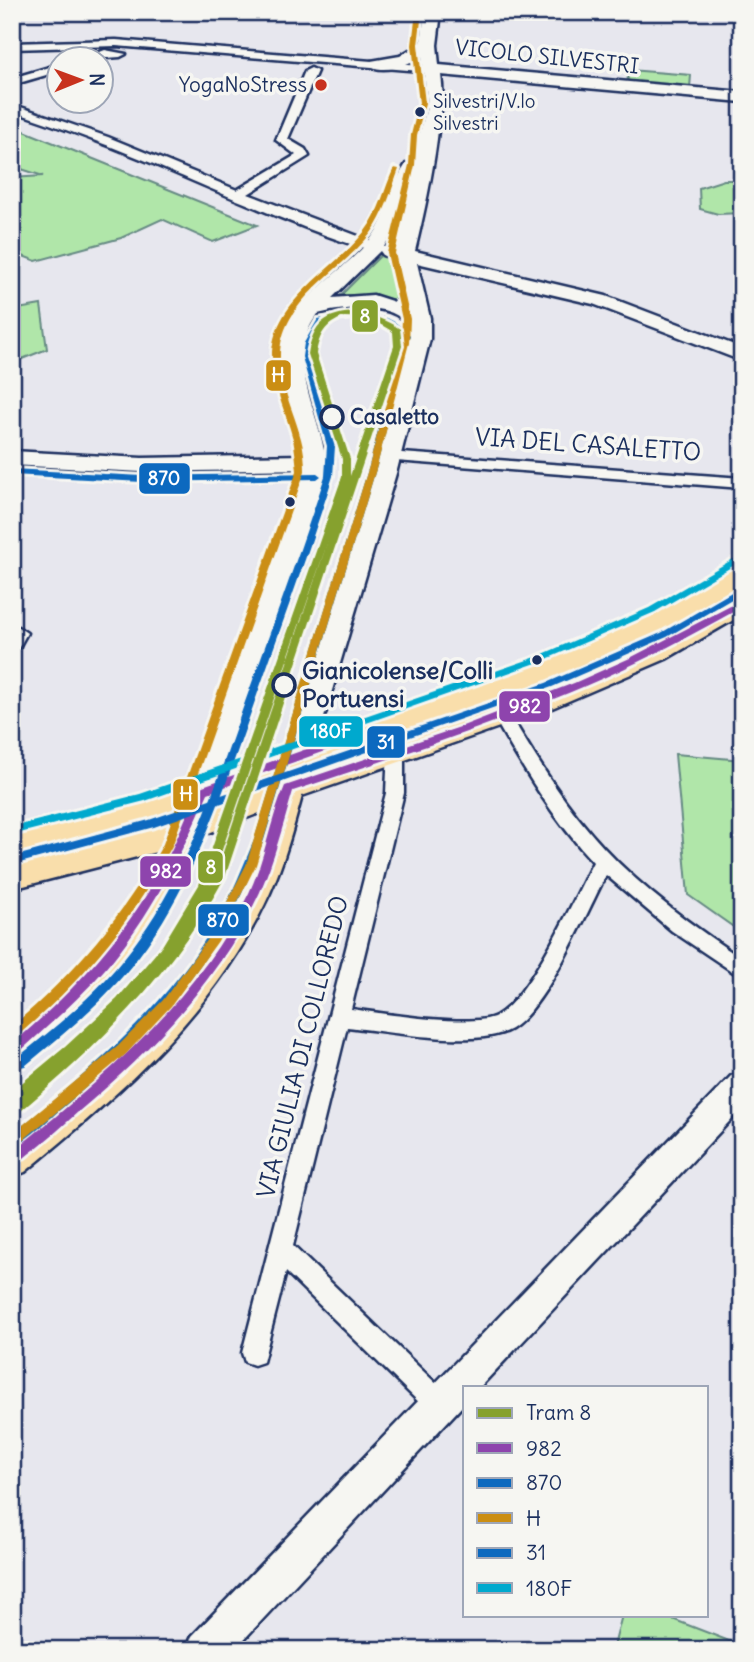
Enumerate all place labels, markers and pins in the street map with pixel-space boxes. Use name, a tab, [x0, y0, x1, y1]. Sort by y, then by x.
place label: YogaNoStress	[179, 71, 307, 98]
marker: YogaNoStress	[313, 77, 329, 93]
place label: Silvestri/V.lo Silvestri	[433, 89, 535, 135]
marker: Silvestri/V.lo Silvestri	[413, 105, 427, 119]
place label: Casaletto	[350, 403, 439, 430]
marker: Casaletto	[320, 405, 344, 429]
unlabelled marker	[283, 495, 297, 509]
unlabelled marker	[530, 653, 544, 667]
place label: Gianicolense/Colli Portuensi	[302, 655, 493, 713]
marker: Gianicolense/Colli Portuensi	[272, 673, 296, 697]

